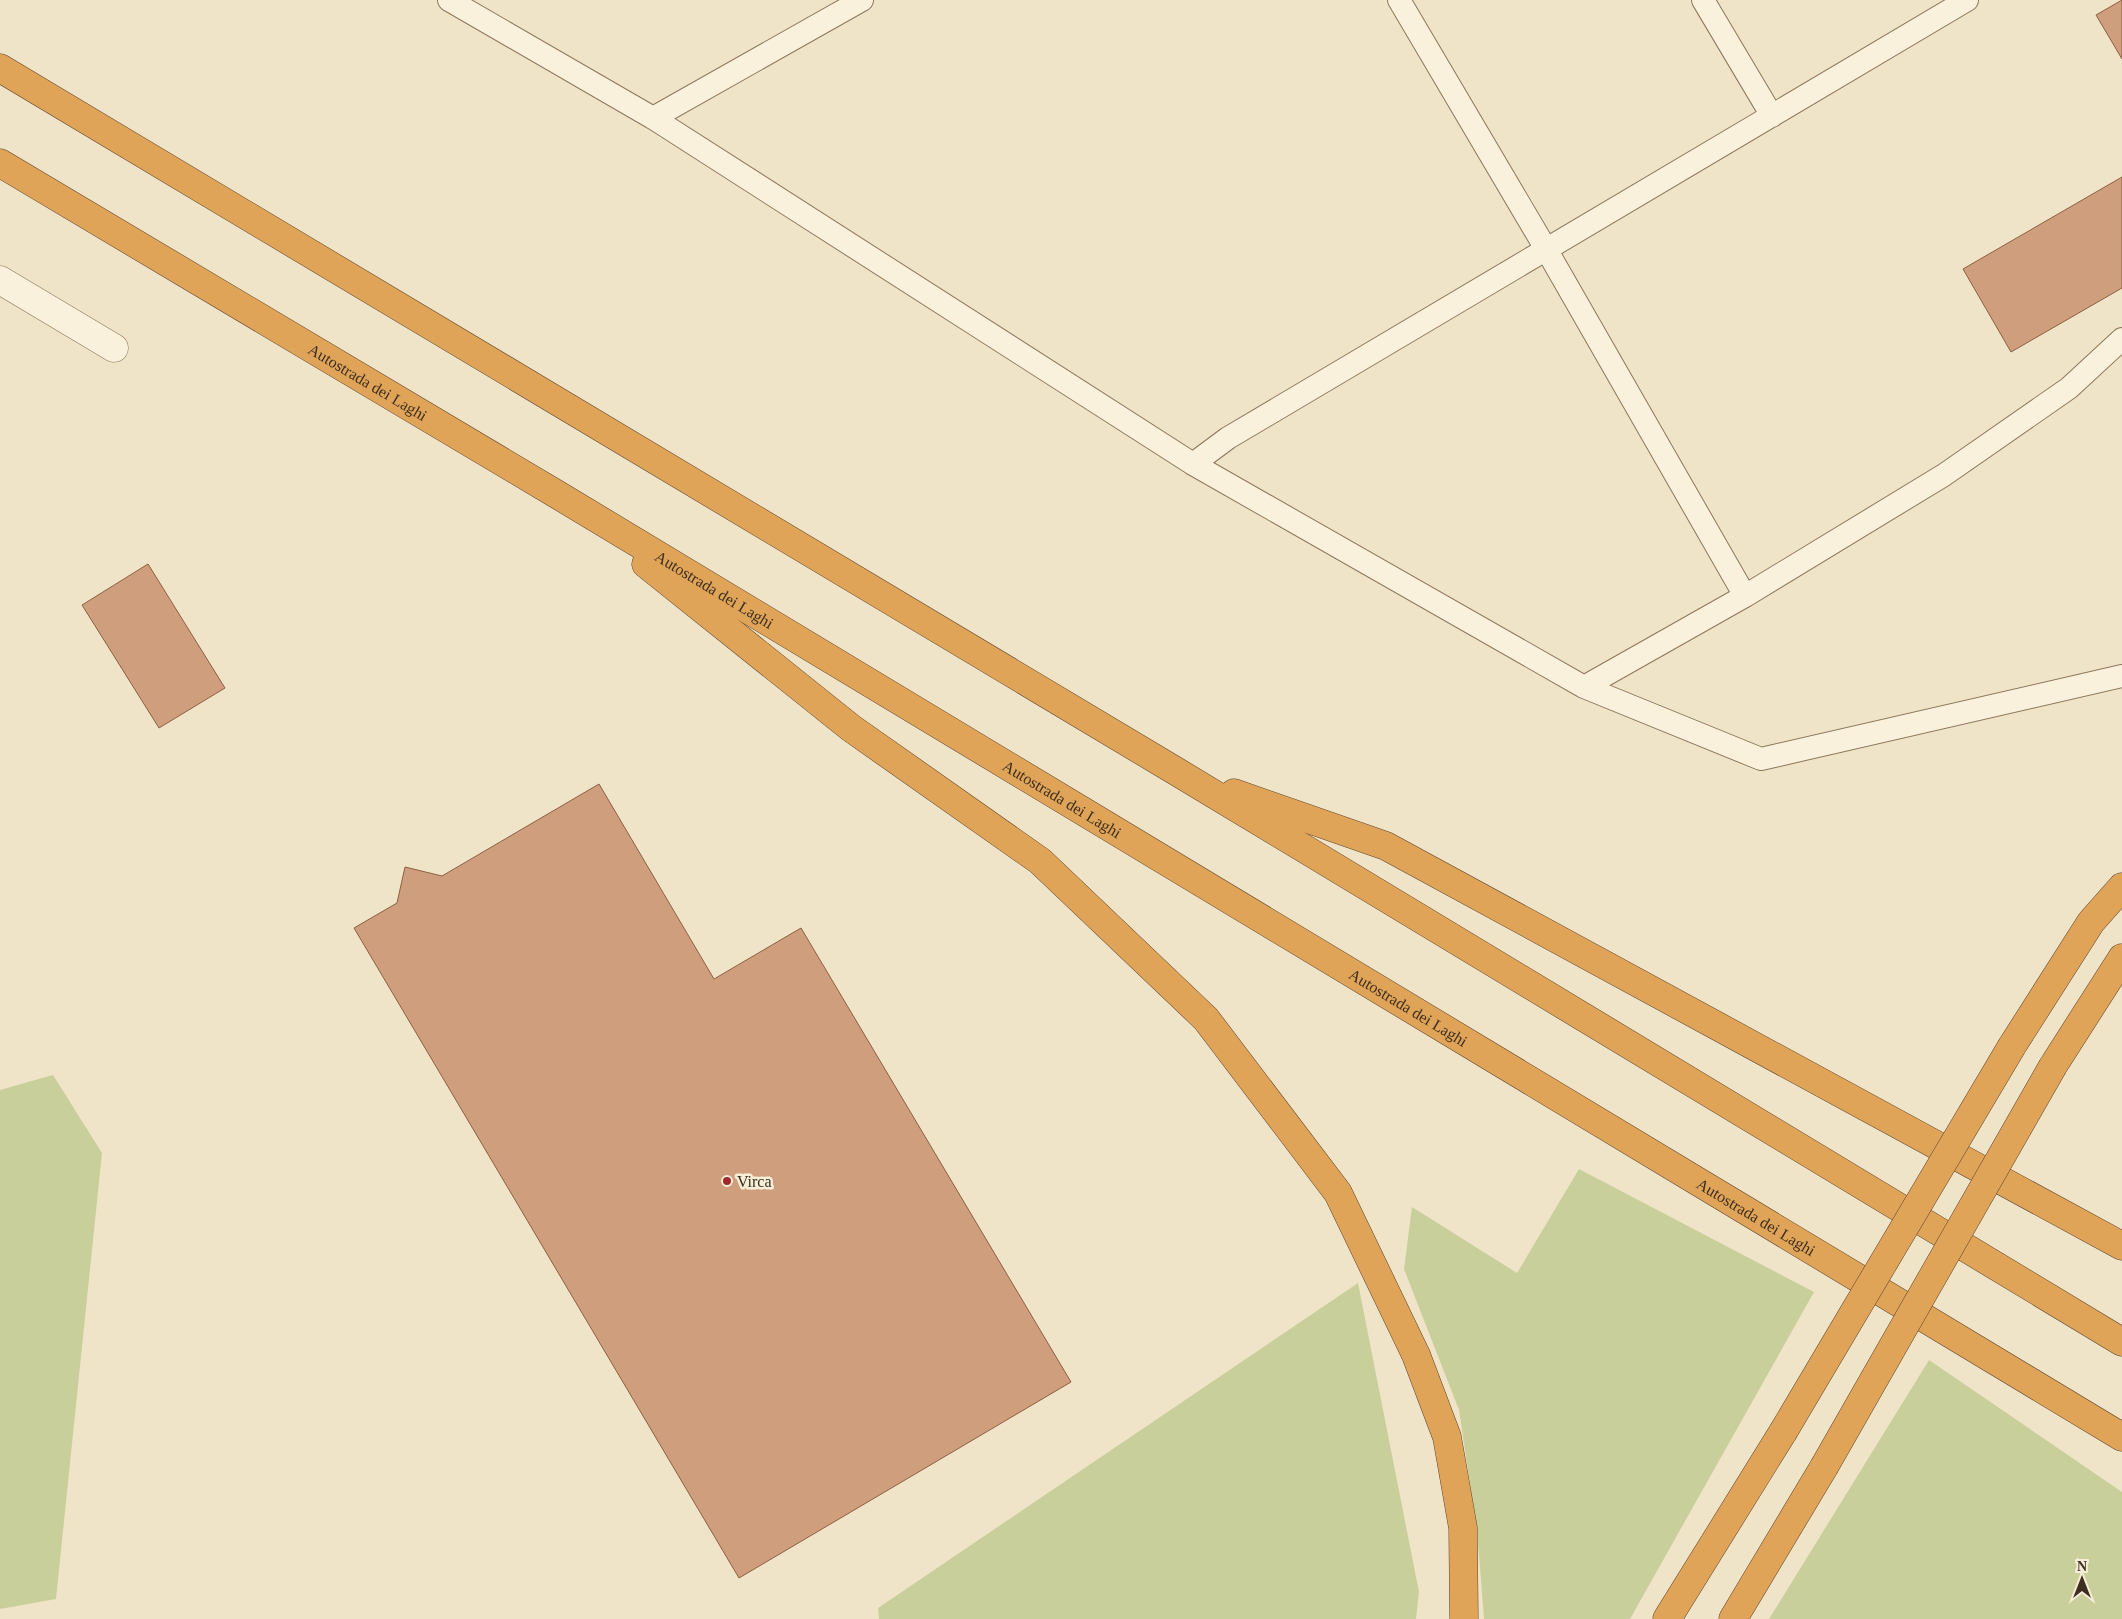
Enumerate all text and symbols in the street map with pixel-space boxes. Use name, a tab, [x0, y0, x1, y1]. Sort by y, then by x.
street label: Autostrada dei Laghi	[305, 340, 431, 424]
street label: Autostrada dei Laghi	[652, 547, 777, 632]
street label: Autostrada dei Laghi	[1000, 757, 1125, 841]
street label: Autostrada dei Laghi	[1346, 965, 1471, 1050]
place label: Virca	[737, 1173, 772, 1190]
marker: Virca	[721, 1175, 733, 1187]
street label: Autostrada dei Laghi	[1694, 1175, 1819, 1259]
north arrow	[2057, 1554, 2107, 1604]
text: N	[2077, 1559, 2087, 1574]

